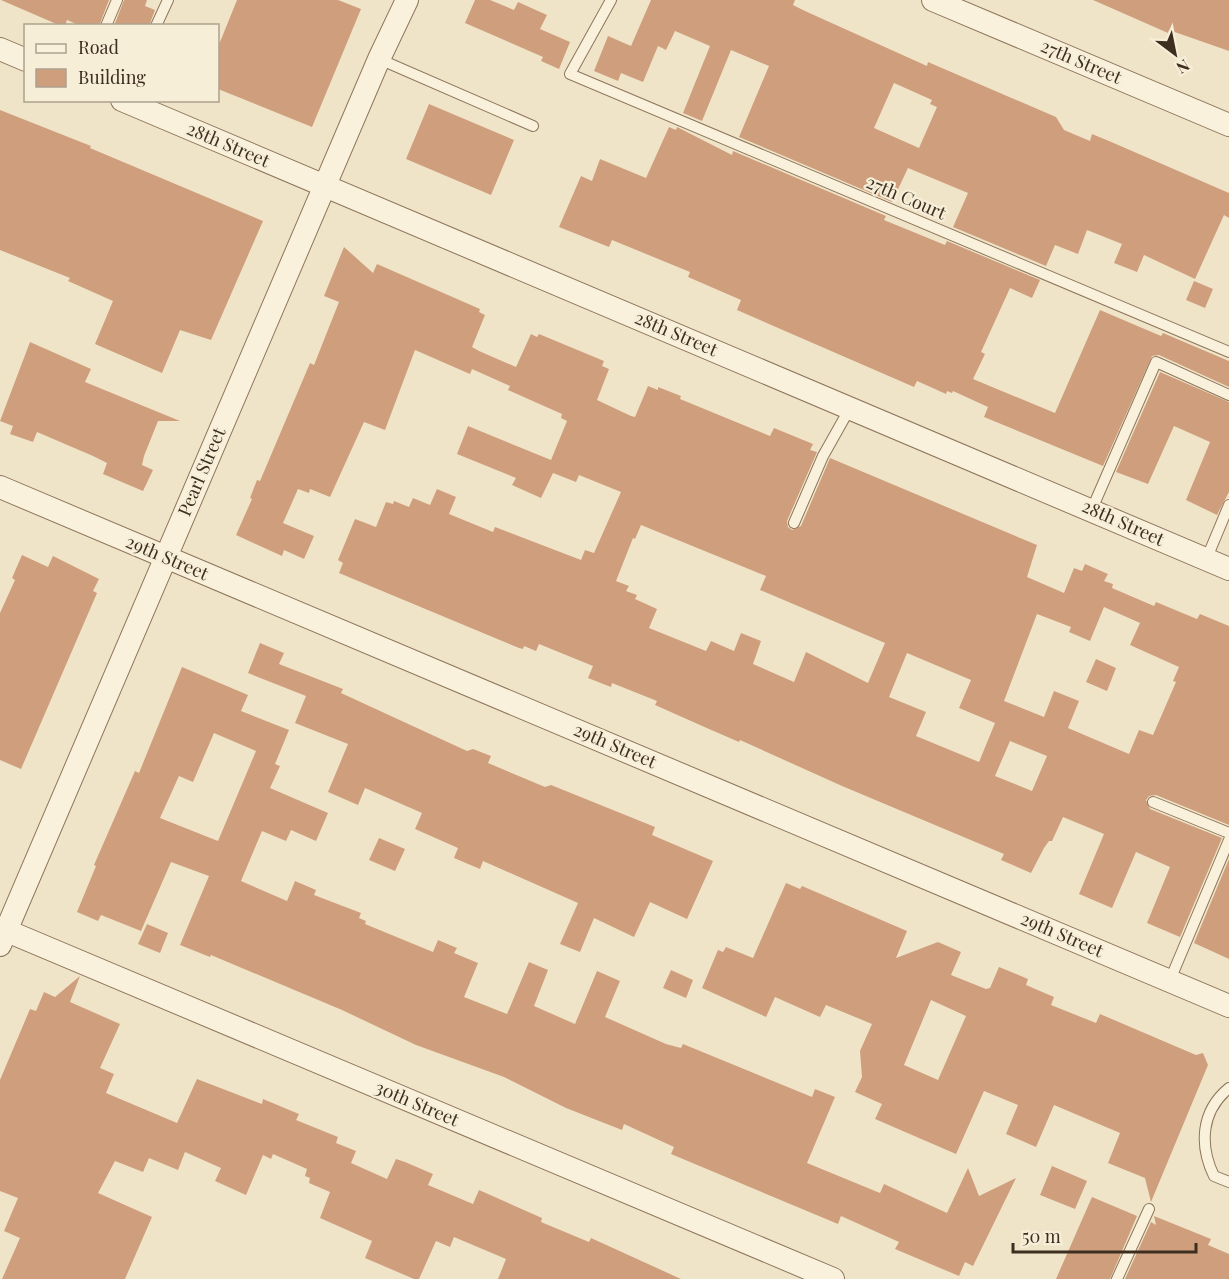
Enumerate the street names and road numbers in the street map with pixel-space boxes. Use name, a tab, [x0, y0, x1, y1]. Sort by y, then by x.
street label: 27th Street	[1037, 33, 1126, 89]
street label: 28th Street	[183, 116, 274, 173]
street label: 27th Court	[863, 170, 951, 225]
street label: 28th Street	[631, 305, 722, 362]
street label: Pearl Street	[172, 423, 231, 520]
street label: 28th Street	[1078, 493, 1169, 551]
street label: 29th Street	[122, 529, 213, 585]
street label: 29th Street	[570, 717, 661, 773]
street label: 29th Street	[1017, 906, 1108, 962]
street label: 30th Street	[372, 1075, 463, 1132]

